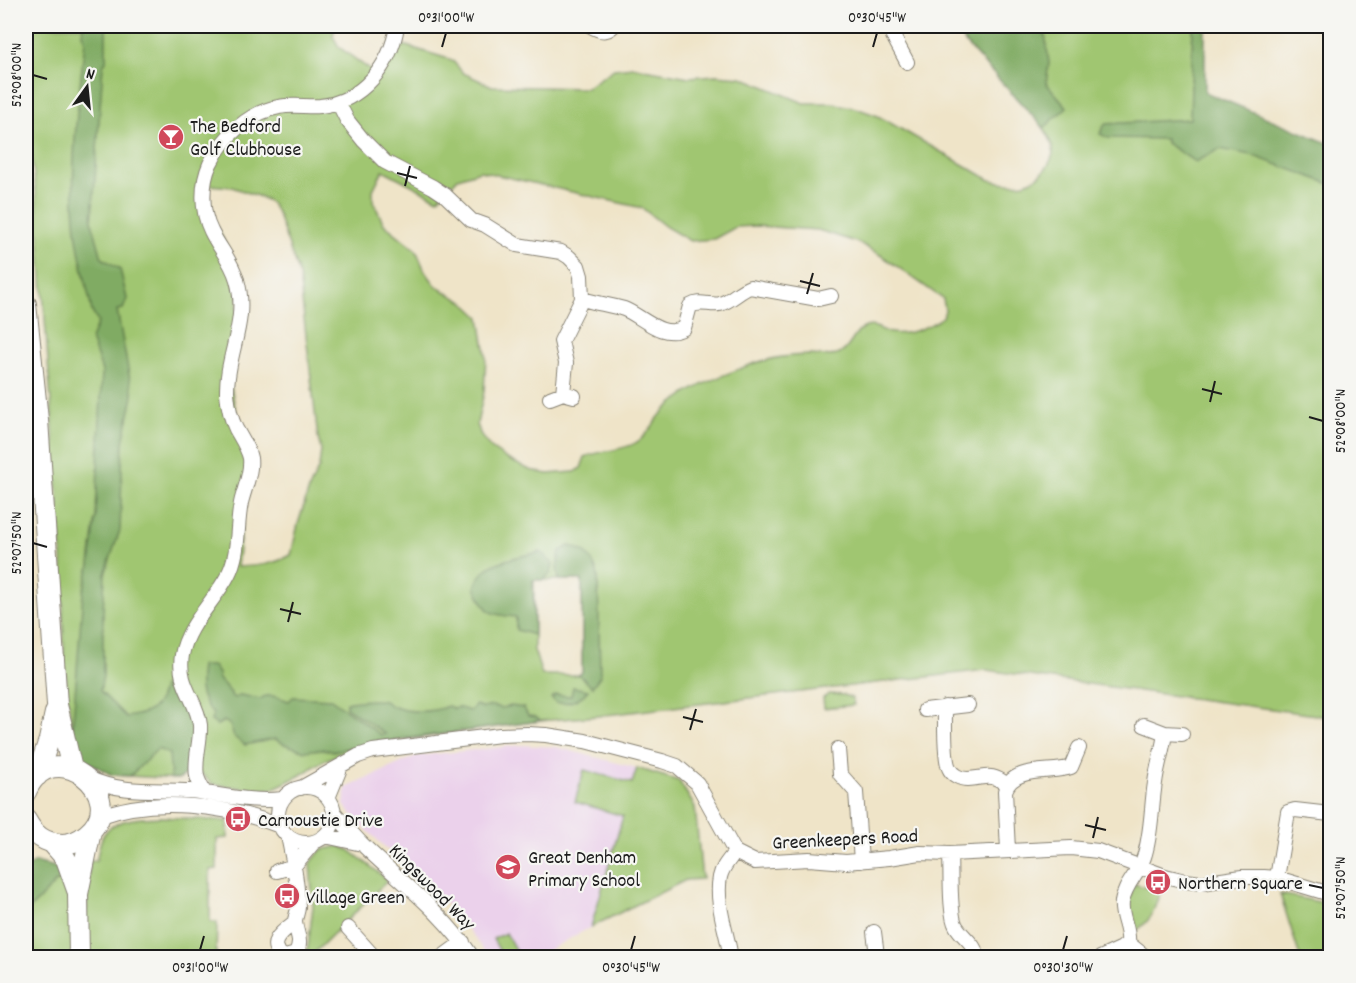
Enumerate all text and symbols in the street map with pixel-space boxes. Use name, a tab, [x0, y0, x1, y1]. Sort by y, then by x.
text: 0°31'00"W	[418, 8, 474, 30]
text: 0°30'45"W	[848, 8, 906, 30]
text: 52°08'00"N	[7, 43, 29, 107]
north arrow	[57, 57, 117, 117]
text: N	[83, 63, 97, 87]
place label: The Bedford Golf Clubhouse	[190, 114, 301, 165]
bar icon: The Bedford Golf Clubhouse	[156, 122, 186, 152]
text: 52°08'00"N	[1331, 389, 1353, 453]
text: 52°07'50"N	[7, 511, 29, 575]
bus stop icon: Carnoustie Drive	[223, 804, 253, 834]
place label: Carnoustie Drive	[258, 808, 383, 836]
street label: Greenkeepers Road	[772, 823, 919, 859]
street label: Kingswood Way	[381, 838, 481, 939]
place label: Great Denham Primary School	[528, 845, 640, 896]
school or university icon: Great Denham Primary School	[493, 852, 523, 882]
text: 52°07'50"N	[1331, 856, 1353, 920]
bus stop icon: Northern Square	[1143, 867, 1173, 897]
place label: Northern Square	[1178, 871, 1303, 899]
bus stop icon: Village Green	[272, 881, 302, 911]
place label: Village Green	[306, 885, 405, 913]
text: 0°31'00"W	[172, 958, 228, 980]
text: 0°30'45"W	[602, 958, 660, 980]
text: 0°30'30"W	[1033, 958, 1093, 980]

